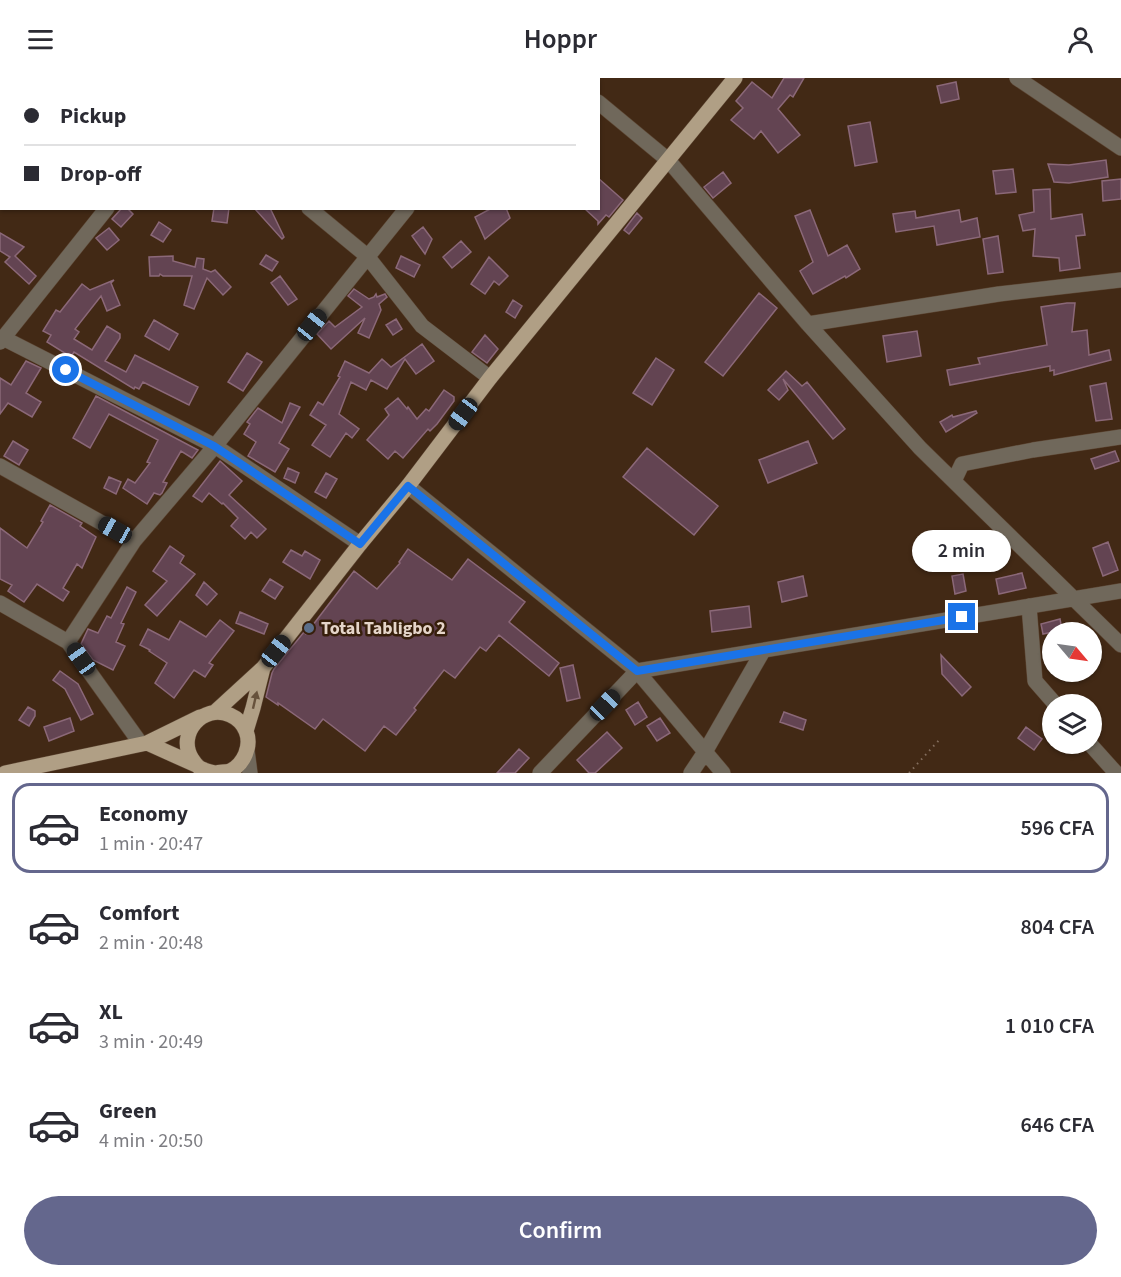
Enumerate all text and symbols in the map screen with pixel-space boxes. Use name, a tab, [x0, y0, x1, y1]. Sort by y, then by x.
text: Hoppr	[524, 20, 597, 59]
icon: menu	[24, 23, 57, 56]
icon: person	[1064, 23, 1097, 56]
text: Pickup	[60, 100, 126, 132]
text: Drop-off	[60, 158, 141, 190]
car	[294, 305, 330, 345]
route start	[52, 356, 79, 383]
car	[445, 394, 481, 434]
car	[95, 513, 135, 547]
callout: 2 min	[912, 530, 1012, 572]
text: 2 min	[938, 537, 985, 565]
route end	[948, 603, 975, 630]
place label: Total Tabligbo 2	[321, 616, 446, 641]
marker: Total Tabligbo 2	[302, 621, 316, 635]
north arrow	[1042, 622, 1102, 682]
map controls	[1042, 622, 1102, 754]
car	[258, 631, 294, 671]
car	[63, 639, 99, 679]
car	[586, 686, 624, 724]
one-way arrow	[251, 691, 261, 709]
button: layers	[1042, 694, 1102, 754]
text: Economy	[99, 798, 188, 830]
icon: car	[27, 801, 81, 855]
text: 596 CFA	[1020, 812, 1094, 844]
text: 1 min · 20:47	[99, 830, 203, 858]
text: Comfort	[99, 897, 180, 929]
icon: car	[27, 900, 81, 954]
text: 804 CFA	[1020, 911, 1094, 943]
text: 2 min · 20:48	[99, 929, 203, 957]
text: XL	[99, 996, 123, 1028]
icon: car	[27, 999, 81, 1053]
text: 1 010 CFA	[1005, 1010, 1094, 1042]
text: 3 min · 20:49	[99, 1028, 203, 1056]
text: Green	[99, 1095, 157, 1127]
icon: car	[27, 1098, 81, 1152]
text: 646 CFA	[1020, 1109, 1094, 1141]
text: 4 min · 20:50	[99, 1127, 203, 1155]
button: Confirm	[24, 1196, 1097, 1265]

